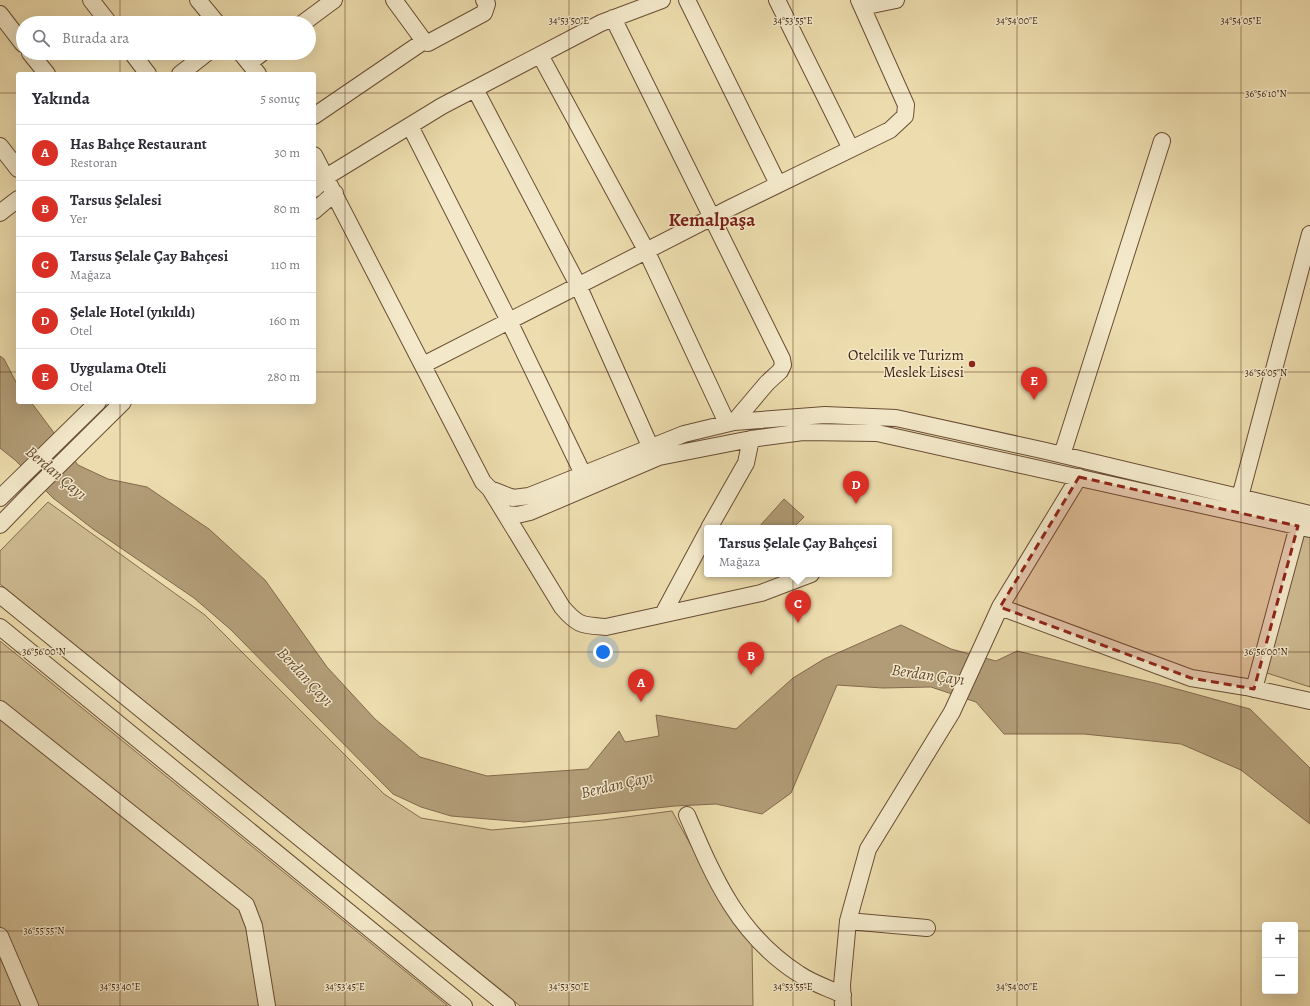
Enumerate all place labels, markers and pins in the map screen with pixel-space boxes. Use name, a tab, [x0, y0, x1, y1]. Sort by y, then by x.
place label: Otelcilik ve Turizm Meslek Lisesi	[848, 345, 965, 382]
marker: Otelcilik ve Turizm Meslek Lisesi	[967, 359, 977, 369]
pin: E	[1021, 367, 1047, 400]
pin: D	[843, 471, 869, 504]
pin: C	[785, 590, 811, 623]
pin: B	[738, 642, 764, 675]
pin: A	[628, 669, 654, 702]

